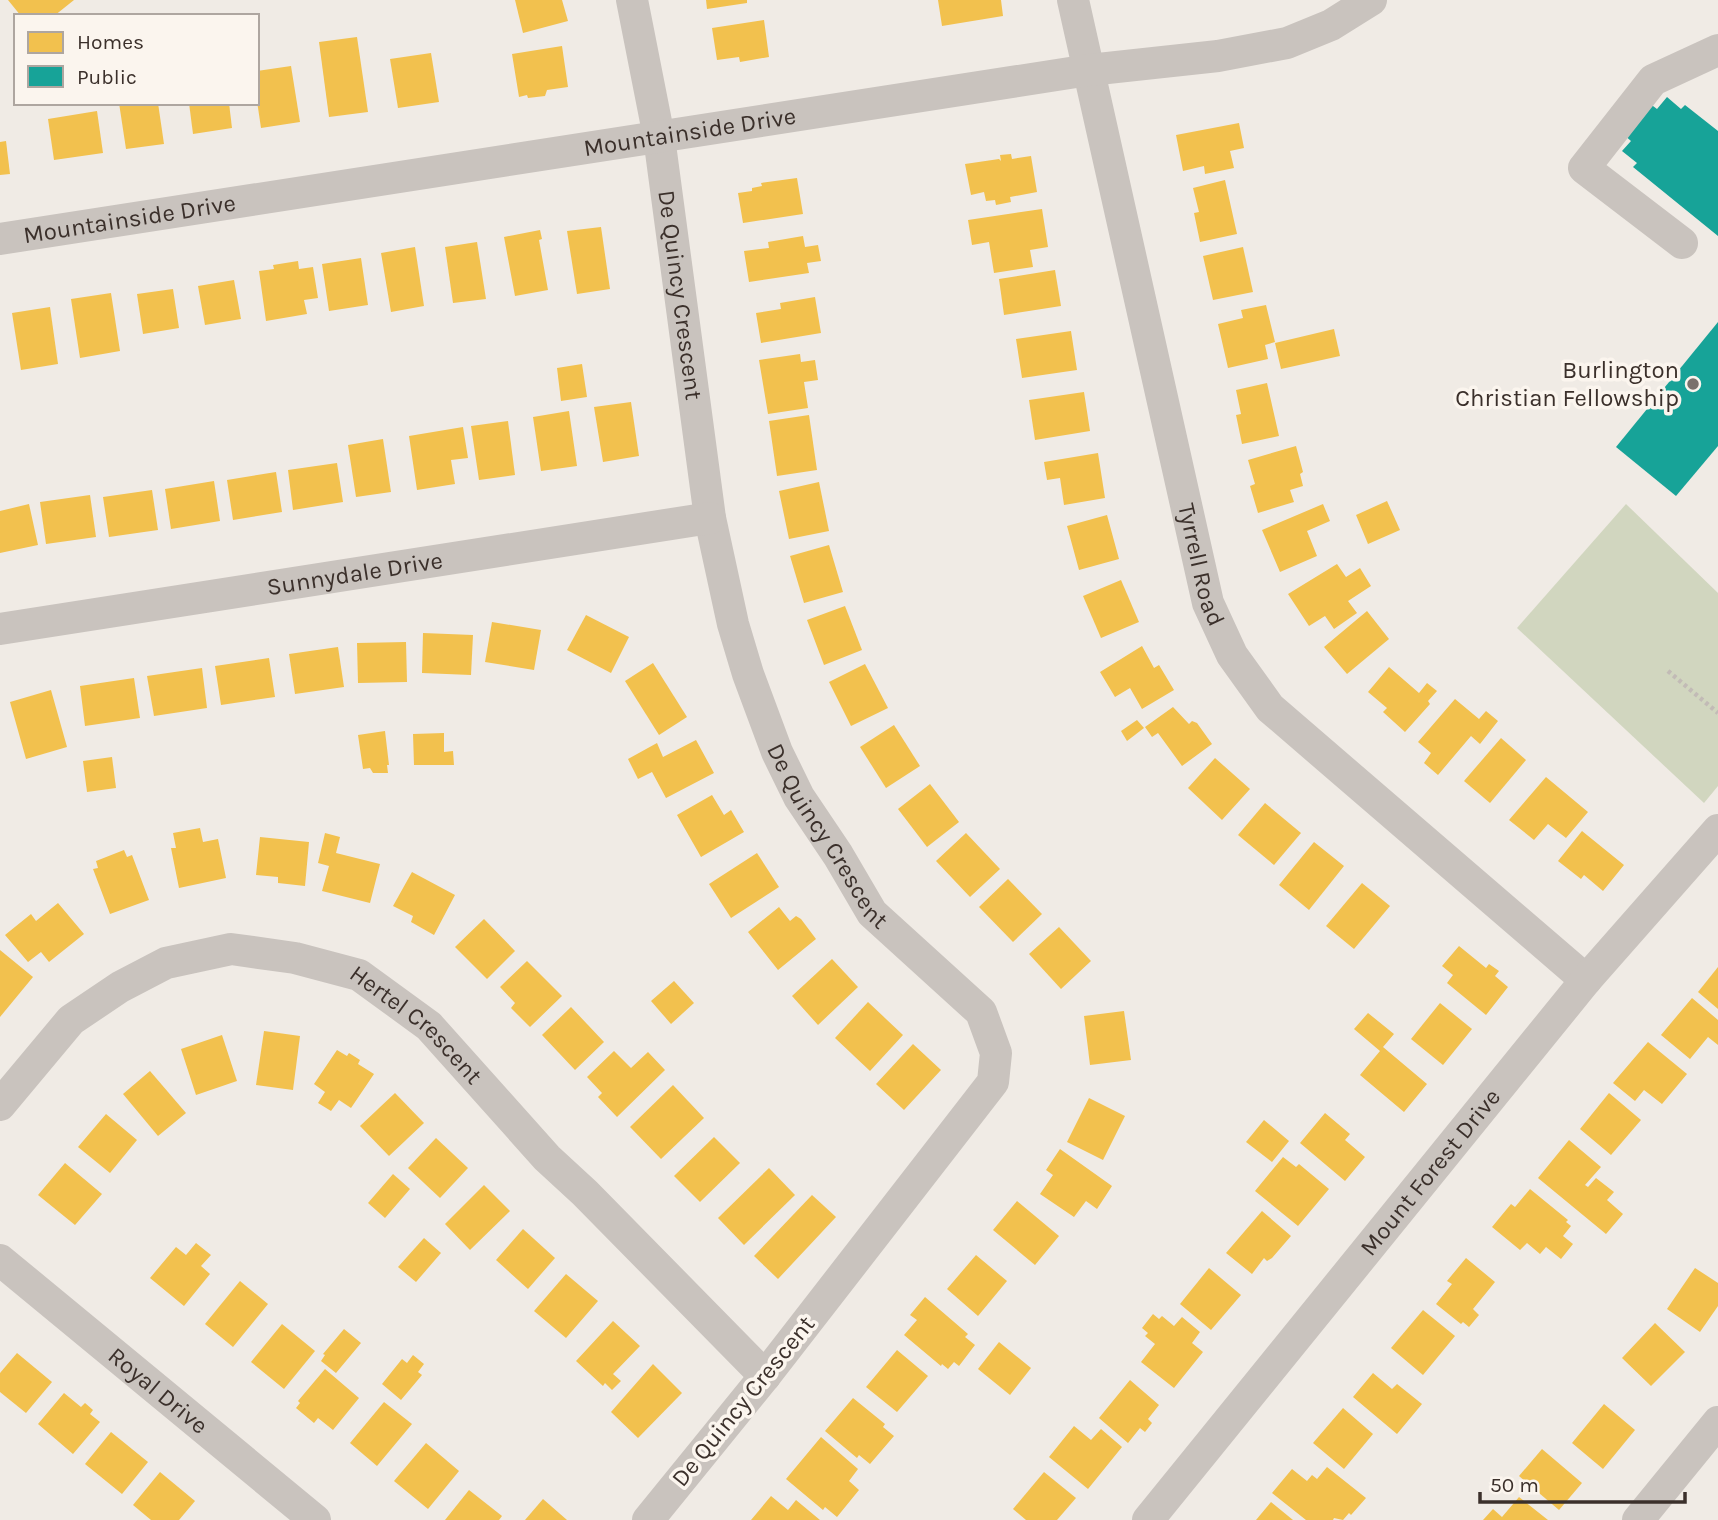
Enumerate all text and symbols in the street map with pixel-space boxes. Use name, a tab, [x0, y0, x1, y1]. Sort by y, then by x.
legend	[14, 14, 259, 105]
text: Homes	[77, 30, 144, 54]
text: Public	[77, 65, 137, 89]
street label: Mountainside Drive	[582, 102, 798, 162]
street label: De Quincy Crescent	[652, 188, 708, 402]
street label: Mountainside Drive	[21, 189, 238, 249]
place label: Burlington Christian Fellowship	[1455, 356, 1679, 412]
marker: Burlington Christian Fellowship	[1685, 376, 1701, 392]
street label: Tyrrell Road	[1172, 501, 1231, 631]
street label: Sunnydale Drive	[265, 546, 445, 601]
street label: De Quincy Crescent	[761, 739, 894, 935]
street label: Hertel Crescent	[344, 959, 488, 1090]
street label: Mount Forest Drive	[1354, 1083, 1506, 1261]
street label: De Quincy Crescent	[666, 1310, 820, 1492]
street label: Royal Drive	[103, 1341, 214, 1440]
scale bar	[1480, 1460, 1685, 1504]
text: 50 m	[1490, 1473, 1539, 1497]

